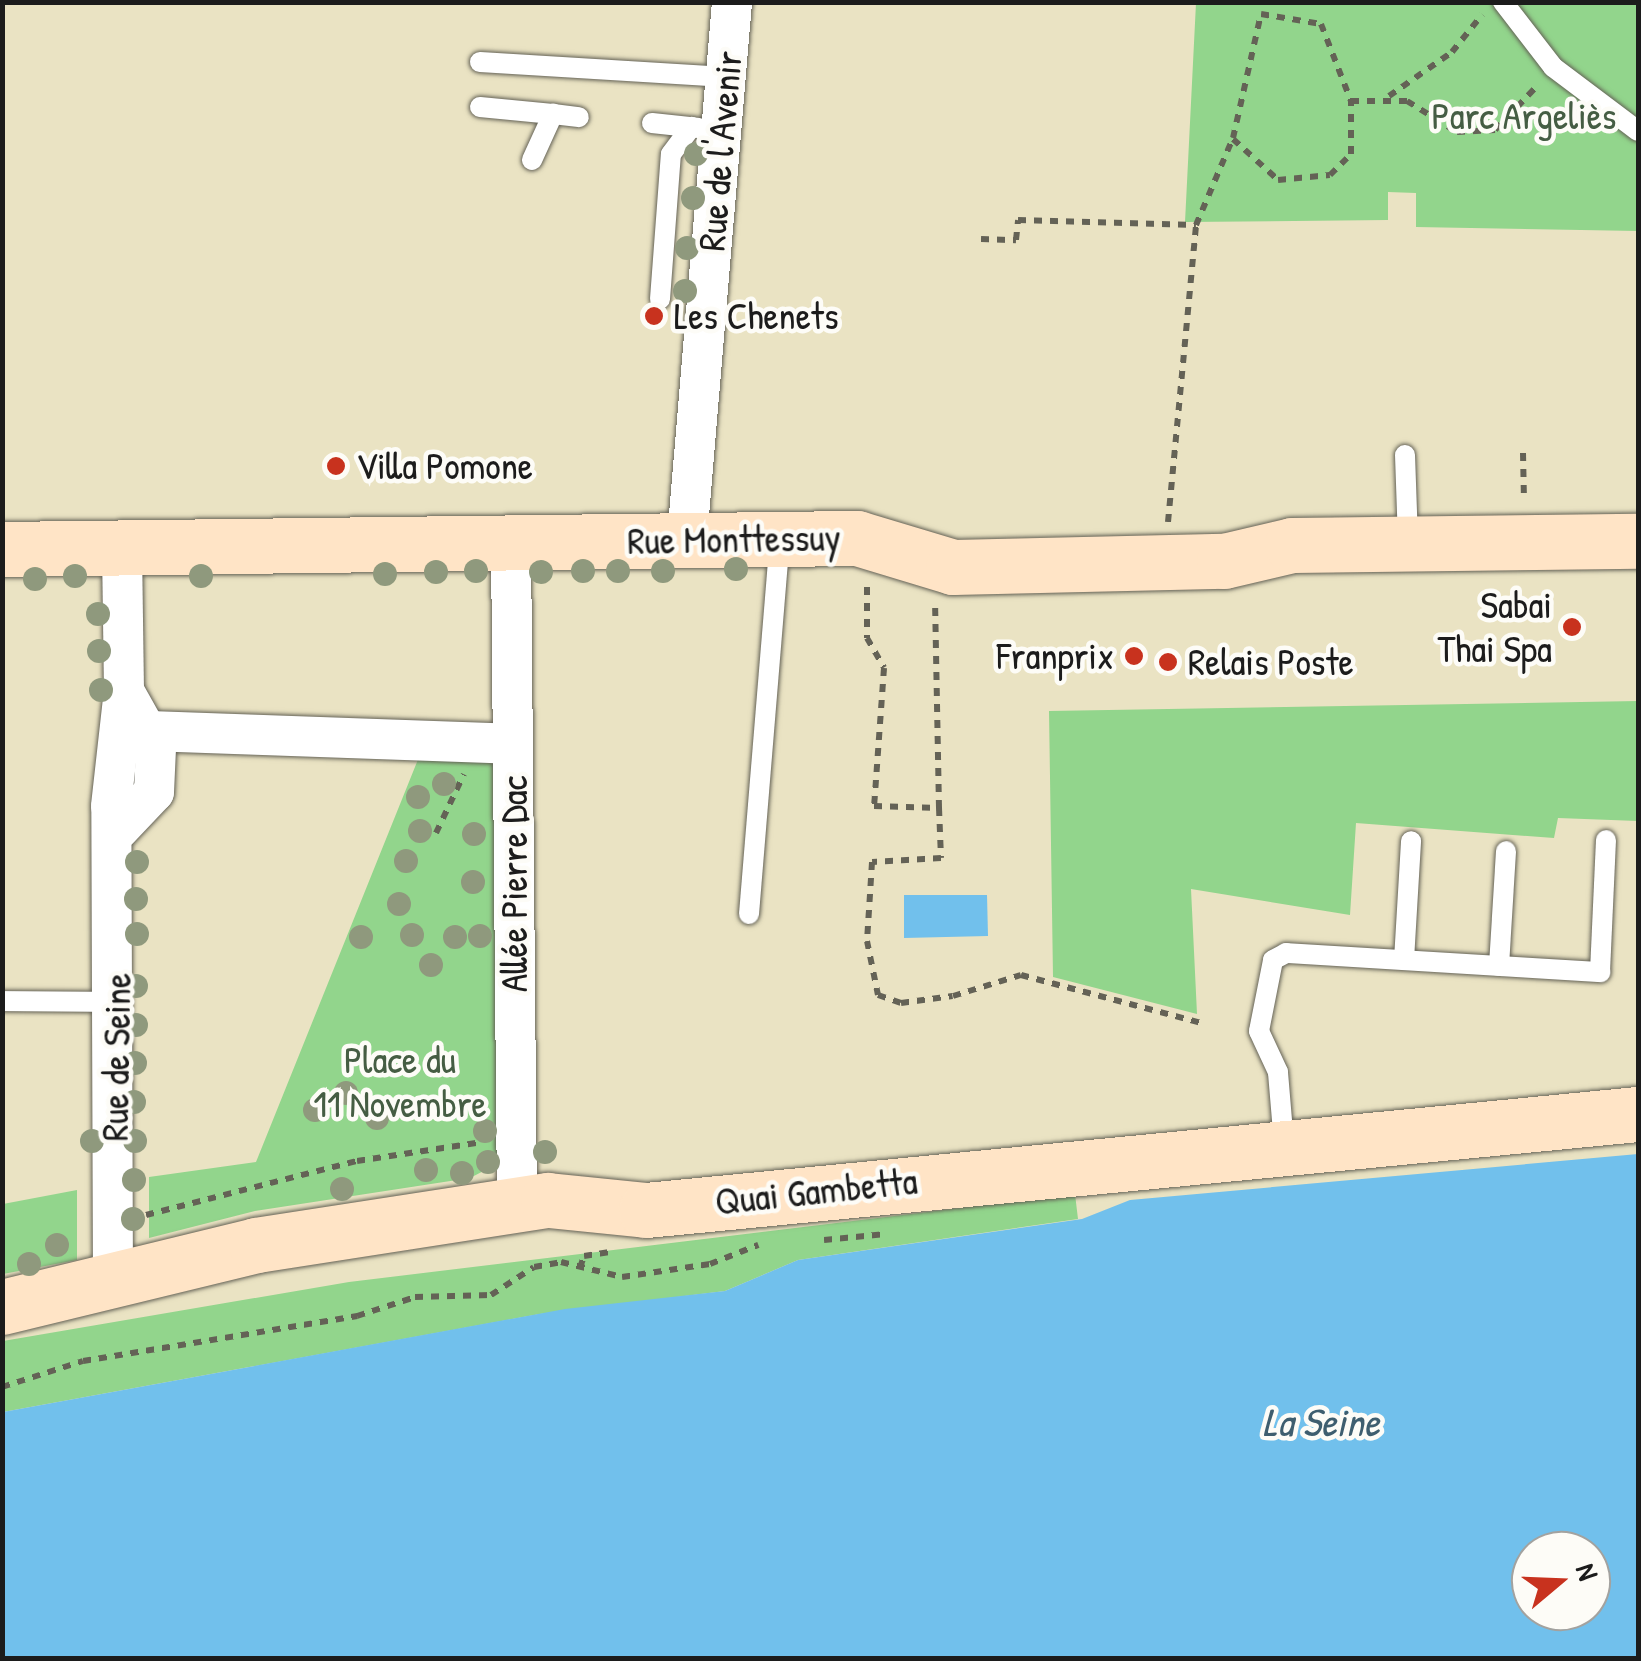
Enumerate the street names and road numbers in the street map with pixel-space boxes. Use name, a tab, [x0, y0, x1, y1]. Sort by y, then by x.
street label: Rue de l'Avenir	[689, 49, 751, 253]
street label: Rue Monttessuy	[627, 514, 841, 564]
street label: Allée Pierre Dac	[491, 776, 537, 992]
street label: Rue de Seine	[92, 972, 140, 1142]
street label: Quai Gambetta	[713, 1158, 919, 1224]

